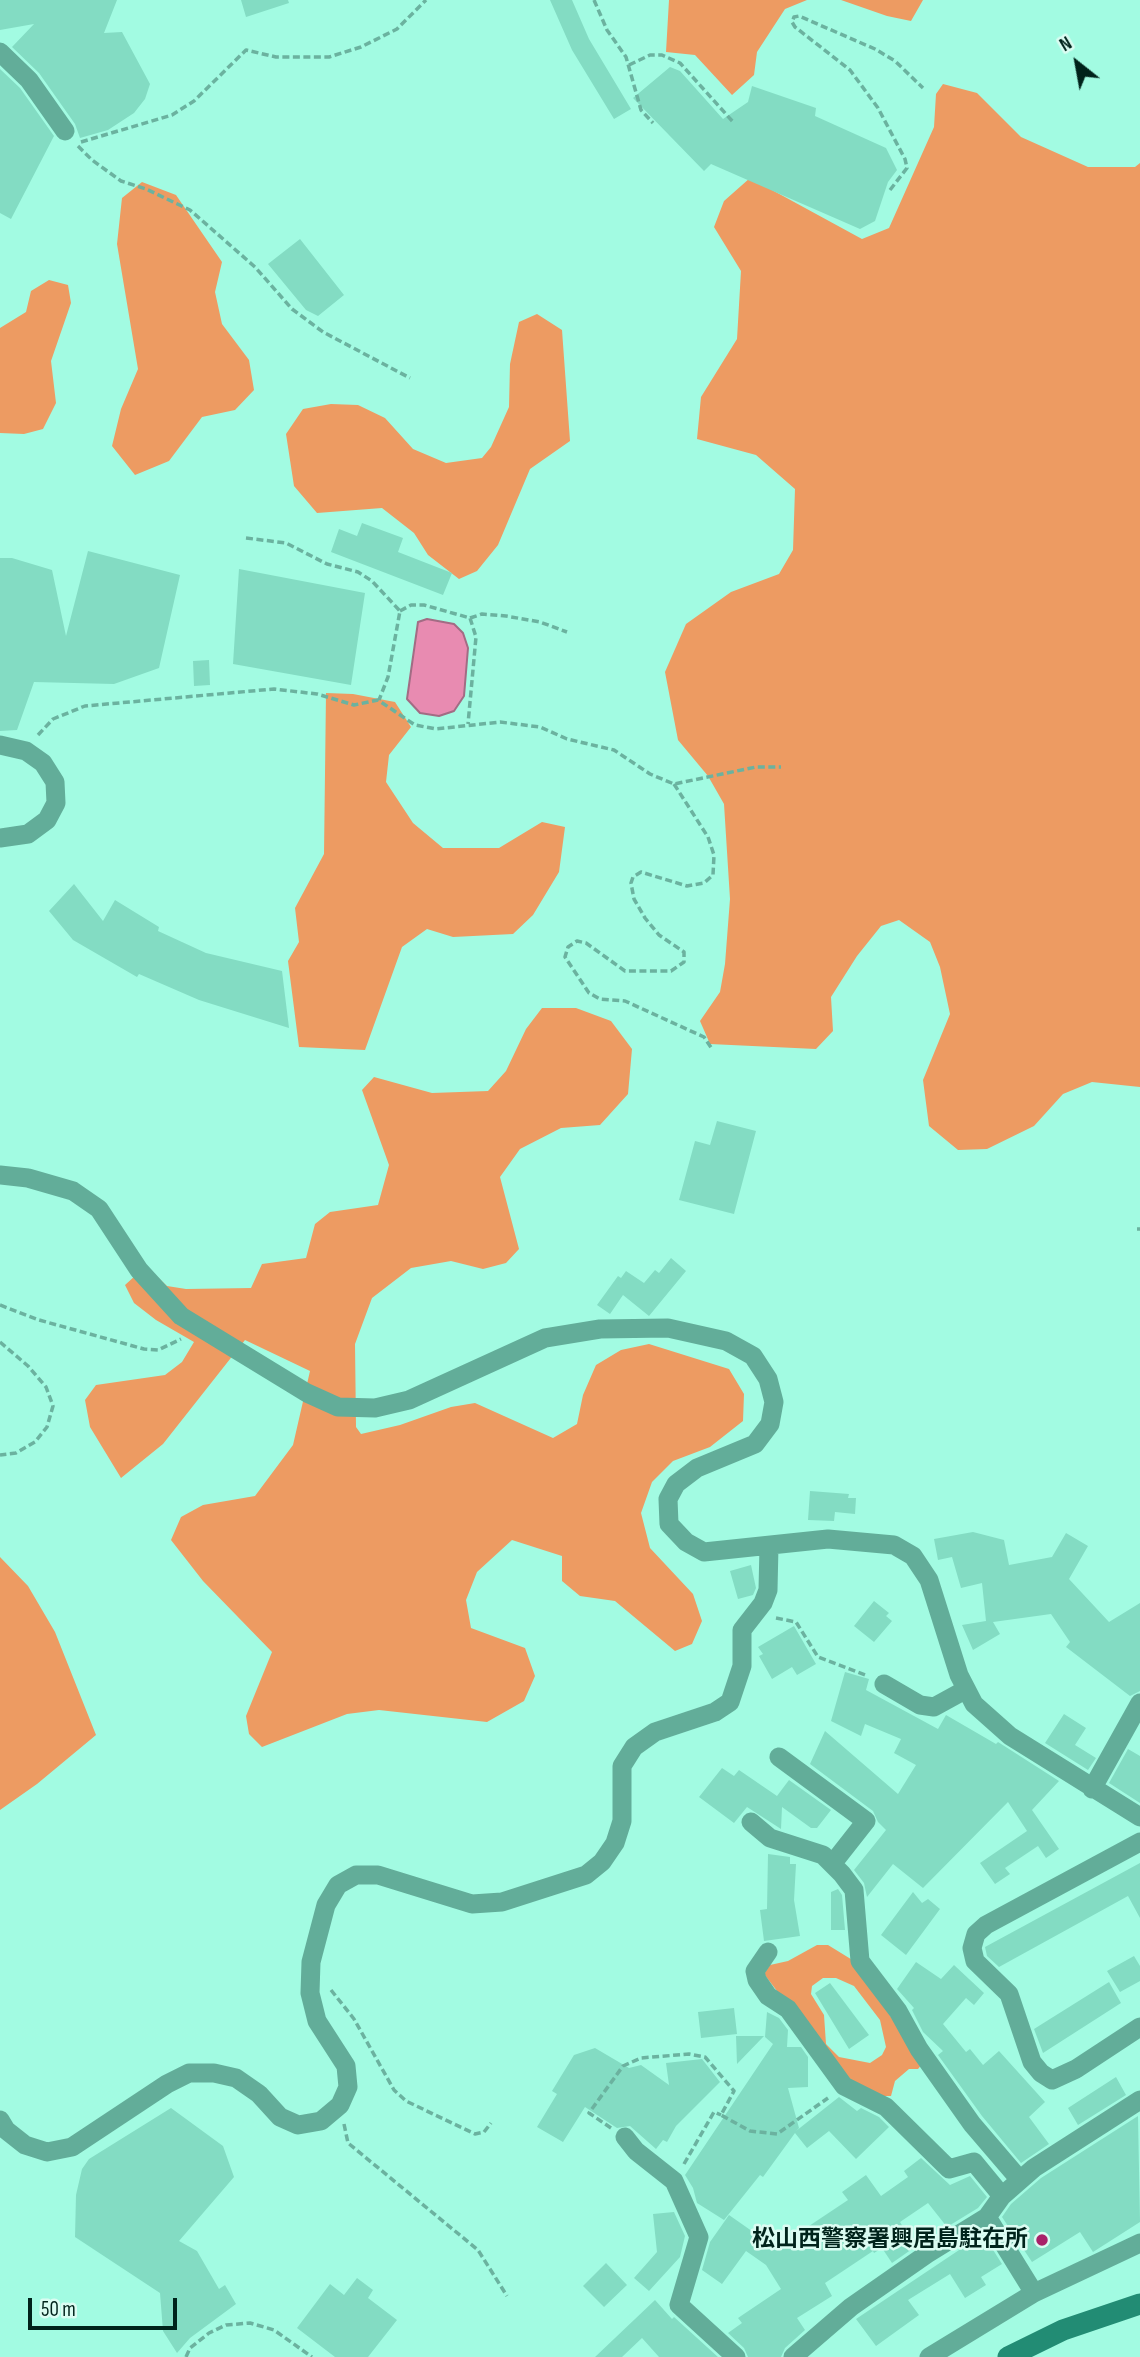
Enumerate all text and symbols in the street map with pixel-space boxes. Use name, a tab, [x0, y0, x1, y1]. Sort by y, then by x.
north arrow	[1042, 28, 1112, 98]
text: N	[1056, 32, 1076, 57]
place label: 松山西警察署興居島駐在所	[752, 2226, 1028, 2254]
marker: 松山西警察署興居島駐在所	[1034, 2232, 1050, 2248]
scale bar	[32, 2284, 180, 2328]
text: 50 m	[41, 2297, 76, 2322]

